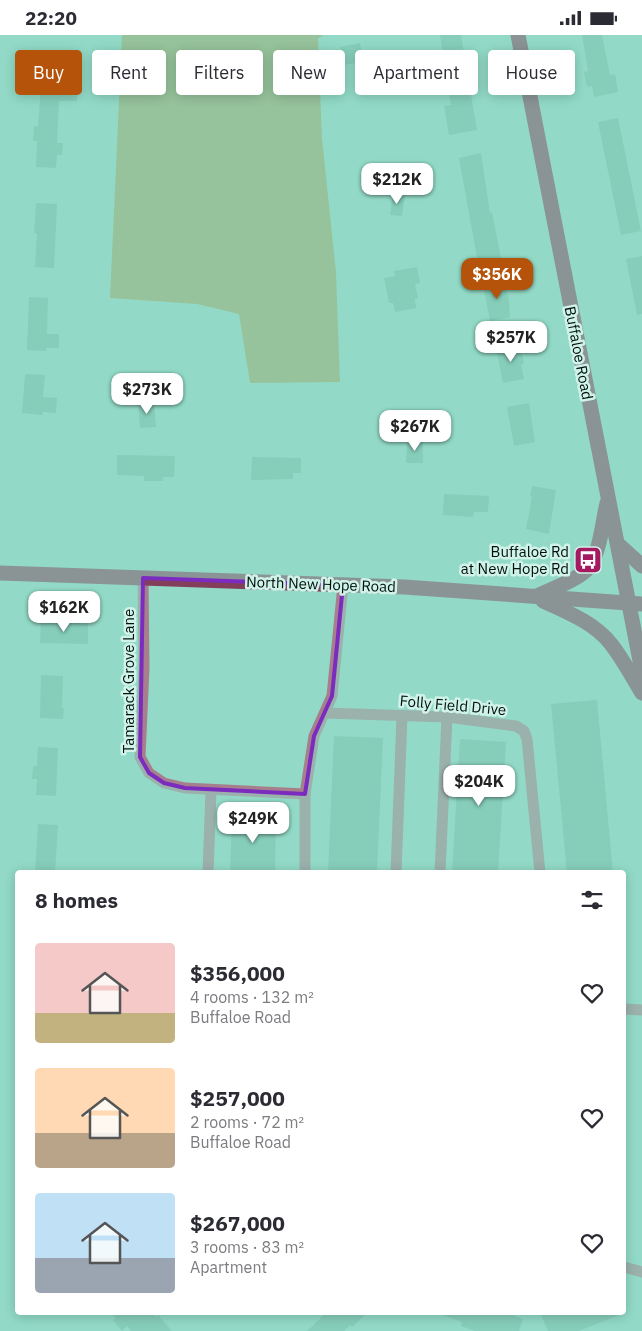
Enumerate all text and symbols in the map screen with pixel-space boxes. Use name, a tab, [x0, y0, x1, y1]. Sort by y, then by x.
text: 22:20	[25, 6, 77, 30]
chip: Buy	[15, 50, 82, 95]
chip: Rent	[92, 50, 166, 95]
chip: Filters	[176, 50, 263, 95]
chip: New	[273, 50, 345, 95]
chip: Apartment	[355, 50, 478, 95]
chip: House	[488, 50, 575, 95]
pin: $212K	[362, 163, 432, 205]
text: $212K	[372, 169, 422, 189]
pin: $356K	[462, 257, 532, 300]
text: $356K	[472, 264, 522, 284]
street label: Buffaloe Road	[561, 305, 597, 401]
pin: $257K	[476, 321, 546, 363]
text: $257K	[486, 327, 536, 347]
pin: $273K	[112, 373, 182, 415]
text: $273K	[122, 379, 172, 399]
pin: $267K	[380, 409, 450, 452]
text: $267K	[390, 416, 440, 436]
place label: Buffaloe Rd at New Hope Rd	[461, 542, 569, 578]
bus stop icon: Buffaloe Rd at New Hope Rd	[573, 545, 603, 575]
street label: North New Hope Road	[246, 572, 396, 596]
pin: $162K	[29, 591, 99, 633]
text: $162K	[39, 597, 89, 617]
street label: Tamarack Grove Lane	[119, 609, 138, 753]
street label: Folly Field Drive	[399, 691, 507, 719]
pin: $204K	[444, 765, 514, 807]
text: $204K	[454, 771, 504, 791]
pin: $249K	[218, 801, 288, 844]
text: $249K	[228, 808, 278, 828]
text: 8 homes	[35, 886, 118, 914]
icon: filters	[578, 886, 606, 914]
text: $356,000	[190, 959, 285, 987]
icon: home	[75, 963, 135, 1023]
icon: heart	[578, 979, 606, 1007]
text: 4 rooms · 132 m²	[190, 987, 314, 1007]
text: Buffaloe Road	[190, 1007, 291, 1027]
text: $257,000	[190, 1084, 285, 1112]
icon: home	[75, 1088, 135, 1148]
icon: heart	[578, 1104, 606, 1132]
text: 2 rooms · 72 m²	[190, 1112, 304, 1132]
text: Buffaloe Road	[190, 1132, 291, 1152]
text: $267,000	[190, 1209, 285, 1237]
icon: home	[75, 1213, 135, 1273]
icon: heart	[578, 1229, 606, 1257]
text: 3 rooms · 83 m²	[190, 1237, 304, 1257]
text: Apartment	[190, 1257, 267, 1277]

